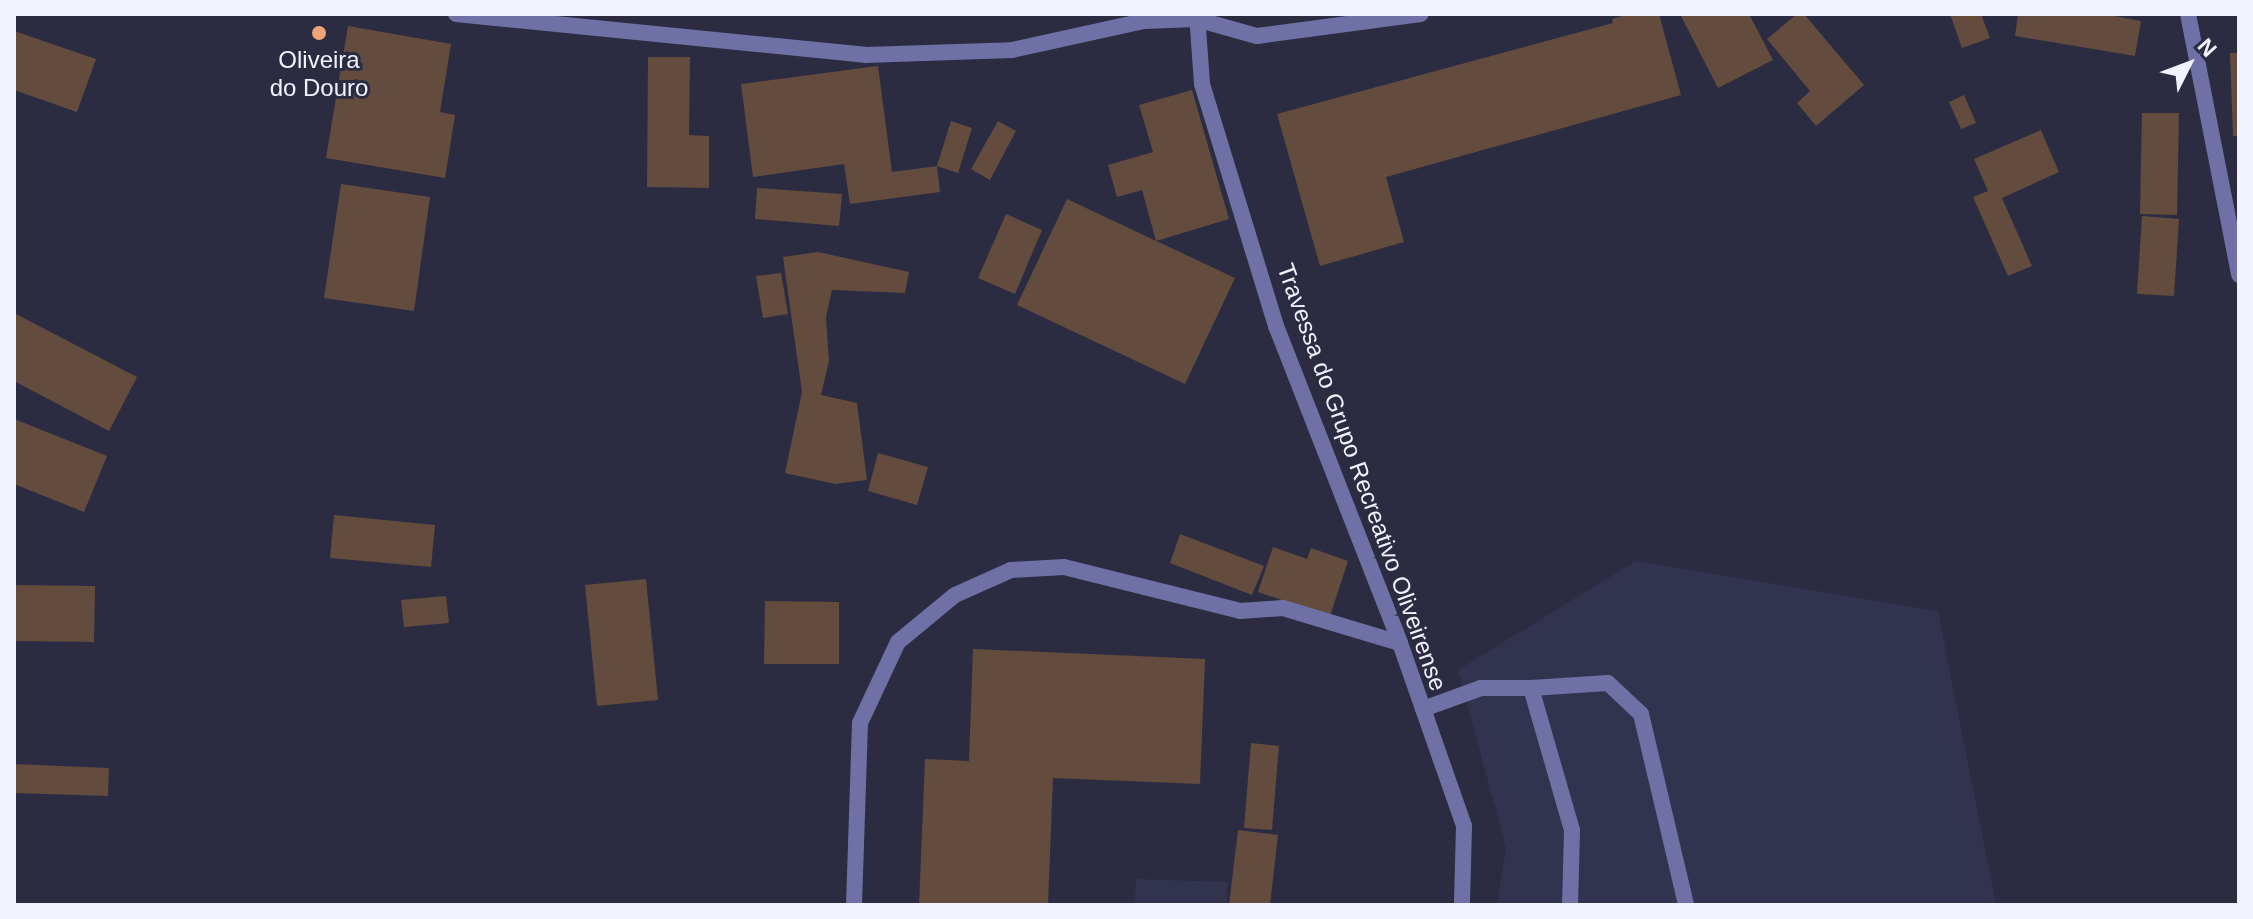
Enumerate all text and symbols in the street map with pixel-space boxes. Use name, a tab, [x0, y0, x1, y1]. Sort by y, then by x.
marker: Oliveira do Douro	[310, 24, 328, 42]
north arrow	[2149, 24, 2229, 104]
text: N	[2193, 33, 2222, 62]
place label: Oliveira do Douro	[270, 46, 368, 102]
street label: Travessa do Grupo Recreativo Oliveirense	[1271, 259, 1453, 695]

